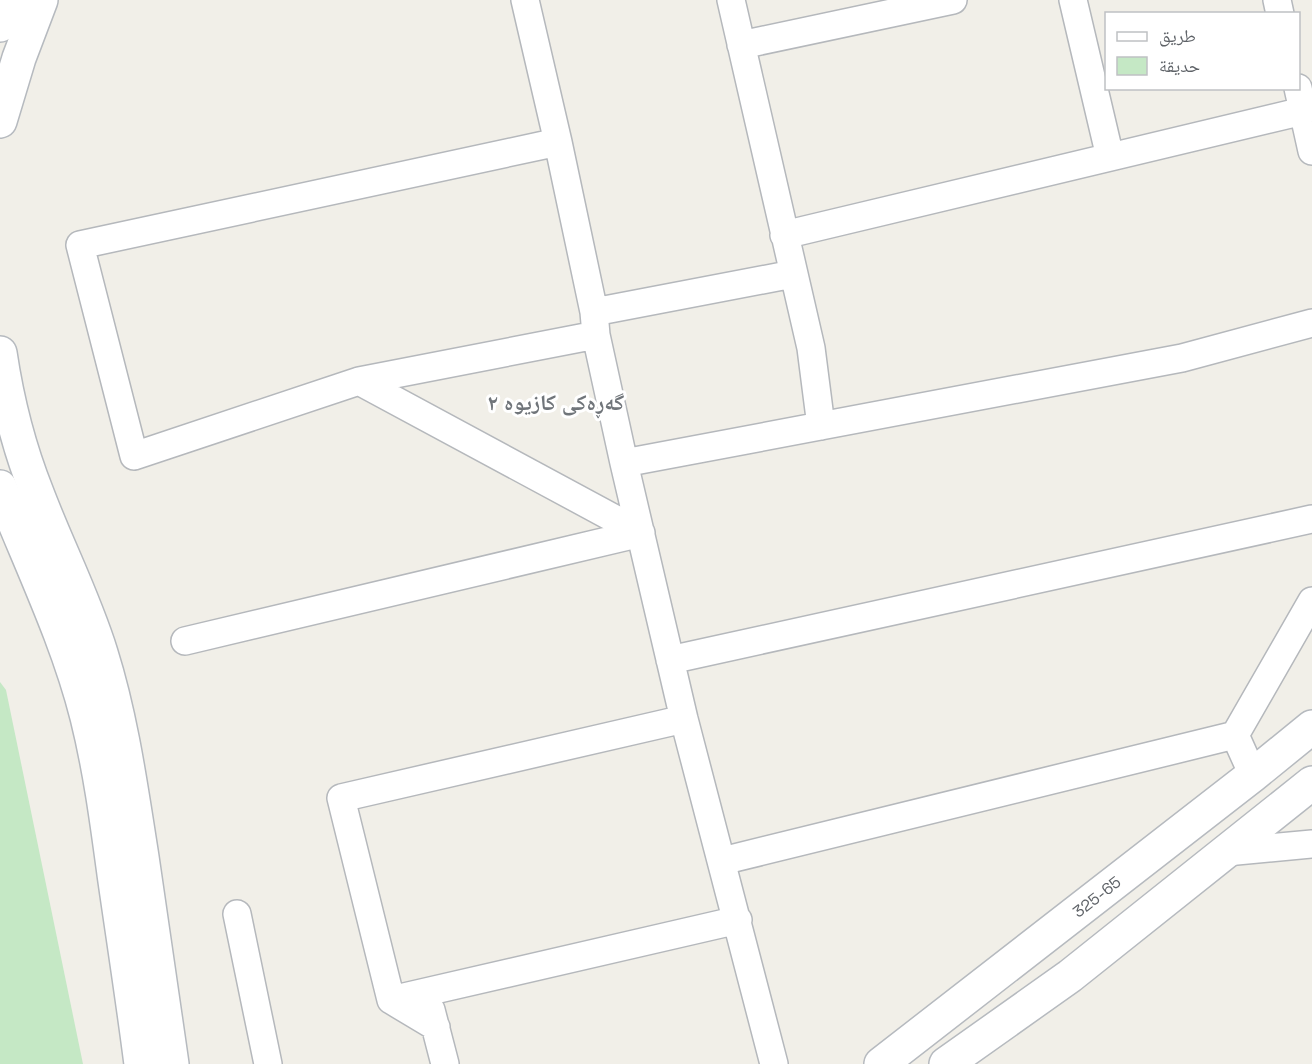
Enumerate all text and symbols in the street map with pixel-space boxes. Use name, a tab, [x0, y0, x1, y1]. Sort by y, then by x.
legend	[1105, 12, 1300, 90]
text: طريق	[1159, 24, 1196, 47]
text: حديقة	[1159, 54, 1200, 77]
district label: گەڕەکی کازیوە ٢	[488, 388, 624, 419]
street label: 325-65	[1069, 872, 1125, 922]

